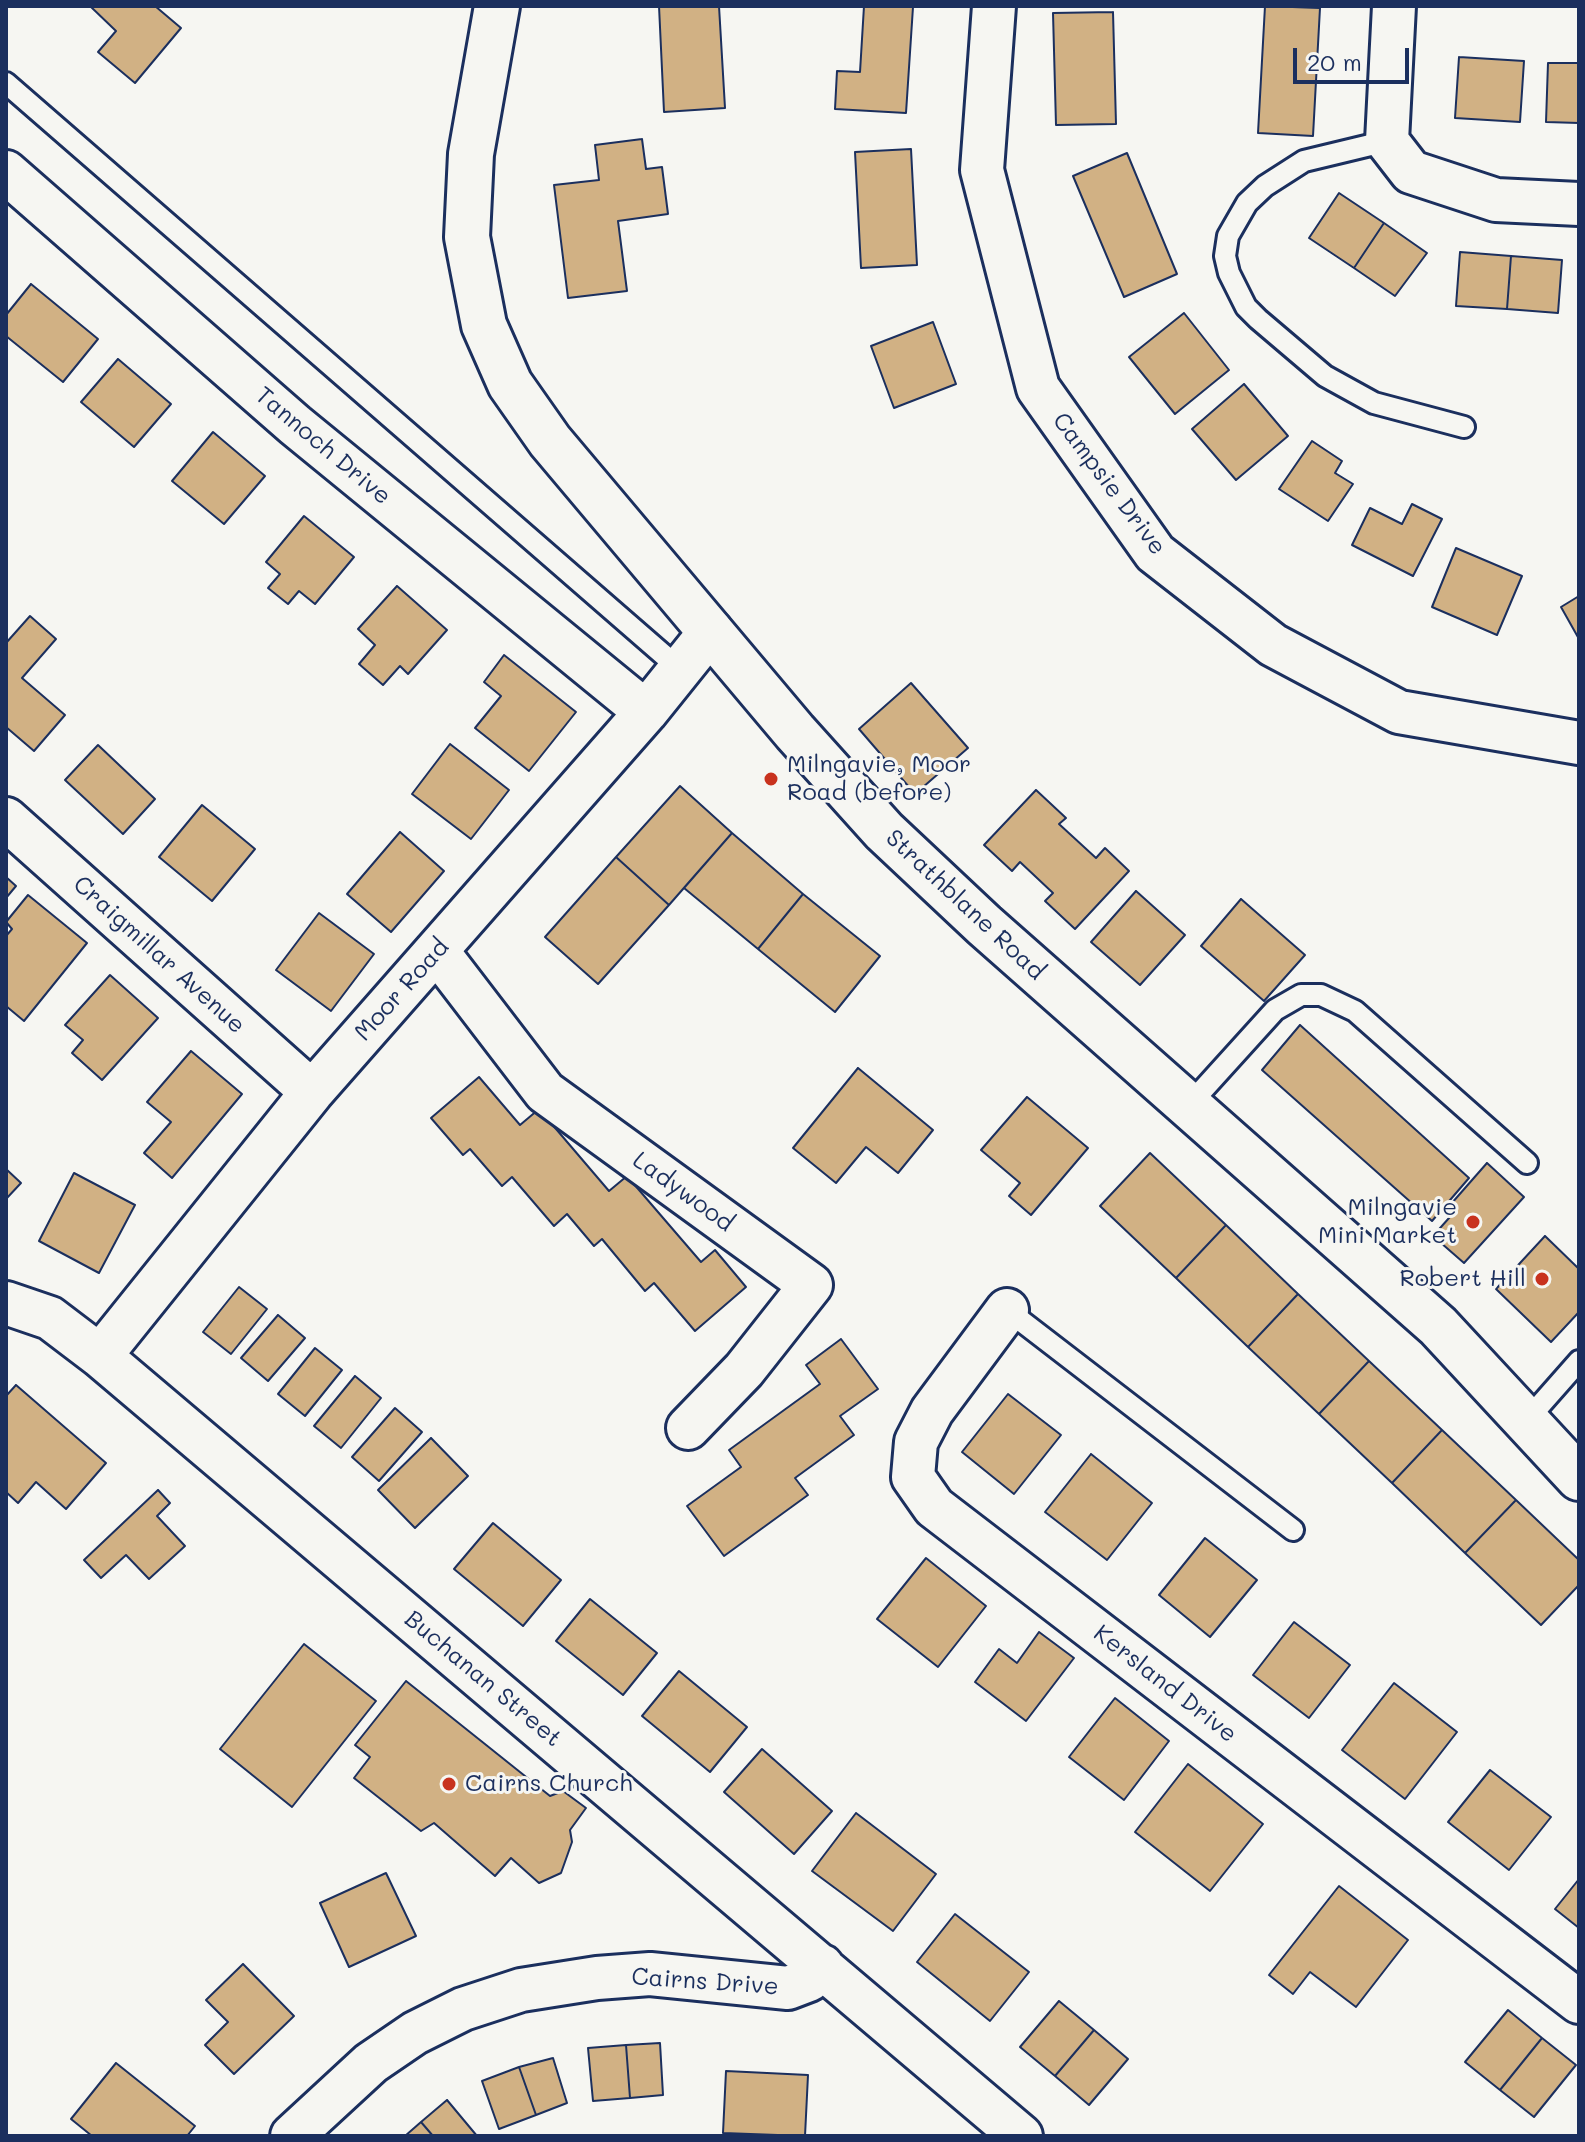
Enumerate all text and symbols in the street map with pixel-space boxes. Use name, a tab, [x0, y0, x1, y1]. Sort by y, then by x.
scale bar	[1297, 32, 1413, 82]
text: 20 m	[1307, 46, 1362, 77]
street label: Tannoch Drive	[249, 381, 397, 511]
street label: Campsie Drive	[1046, 407, 1172, 561]
place label: Milngavie, Moor Road (before)	[787, 751, 971, 807]
marker: Milngavie, Moor Road (before)	[762, 770, 780, 788]
street label: Strathblane Road	[879, 824, 1051, 986]
street label: Craigmillar Avenue	[67, 870, 251, 1040]
street label: Moor Road	[349, 933, 455, 1047]
street label: Ladywood	[627, 1146, 739, 1238]
place label: Milngavie Mini Market	[1318, 1194, 1457, 1250]
marker: Milngavie Mini Market	[1464, 1213, 1482, 1231]
place label: Robert Hill	[1399, 1265, 1526, 1293]
marker: Robert Hill	[1533, 1270, 1551, 1288]
street label: Buchanan Street	[399, 1605, 567, 1753]
street label: Kersland Drive	[1088, 1619, 1242, 1749]
place label: Cairns Church	[465, 1770, 633, 1798]
marker: Cairns Church	[440, 1775, 458, 1793]
street label: Cairns Drive	[630, 1962, 780, 2002]

